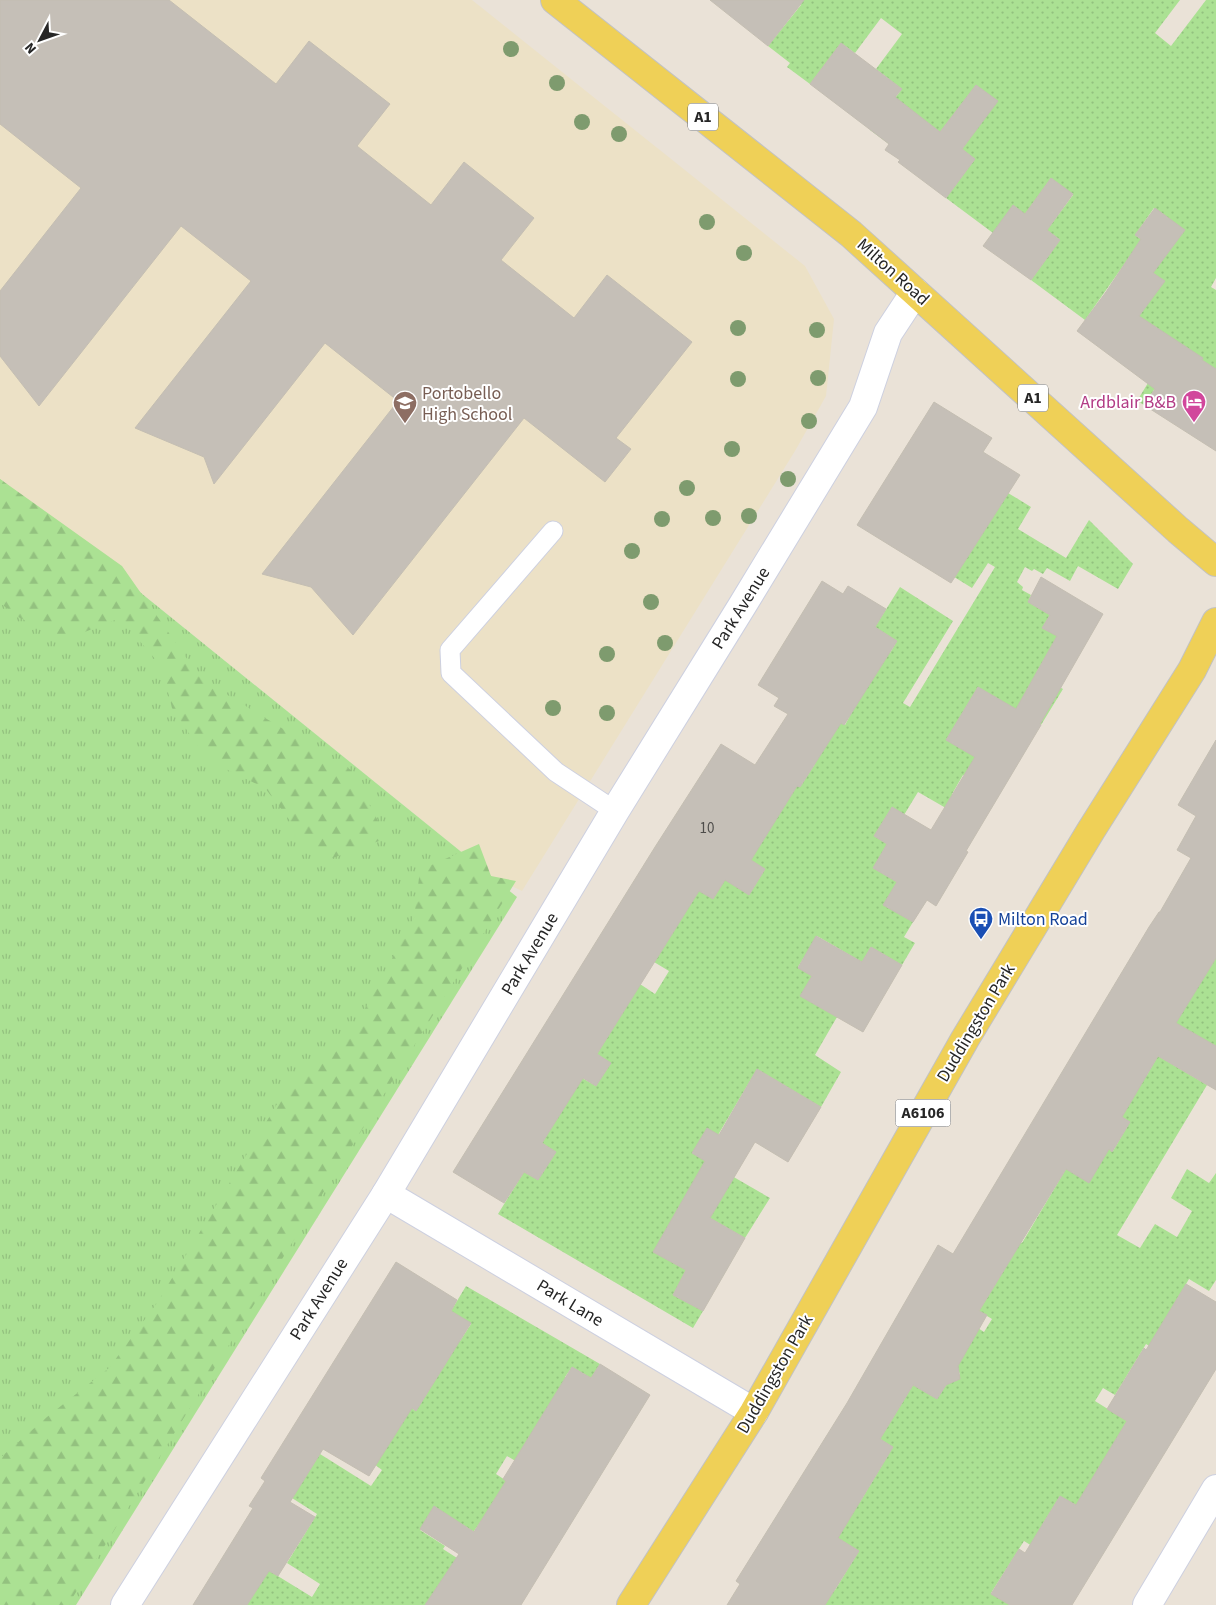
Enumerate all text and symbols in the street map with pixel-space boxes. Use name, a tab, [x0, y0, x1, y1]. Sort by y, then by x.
north arrow	[15, 15, 65, 65]
text: N	[20, 38, 42, 58]
road number: A1	[688, 104, 718, 130]
street label: Milton Road	[851, 233, 935, 311]
place label: Portobello High School	[422, 381, 512, 427]
road number: A1	[1018, 384, 1048, 412]
hotel icon: Ardblair B&B	[1181, 389, 1207, 423]
school or university icon: Portobello High School	[392, 390, 418, 424]
place label: Ardblair B&B	[1080, 390, 1176, 415]
street label: Park Avenue	[706, 562, 776, 654]
house number: 10	[700, 818, 714, 839]
bus stop icon: Milton Road	[968, 906, 994, 940]
place label: Milton Road	[998, 907, 1088, 932]
street label: Park Avenue	[495, 908, 565, 1000]
street label: Duddingston Park	[931, 959, 1021, 1087]
road number: A6106	[896, 1100, 950, 1126]
street label: Park Avenue	[284, 1253, 354, 1345]
street label: Park Lane	[532, 1273, 608, 1333]
street label: Duddingston Park	[731, 1310, 819, 1438]

